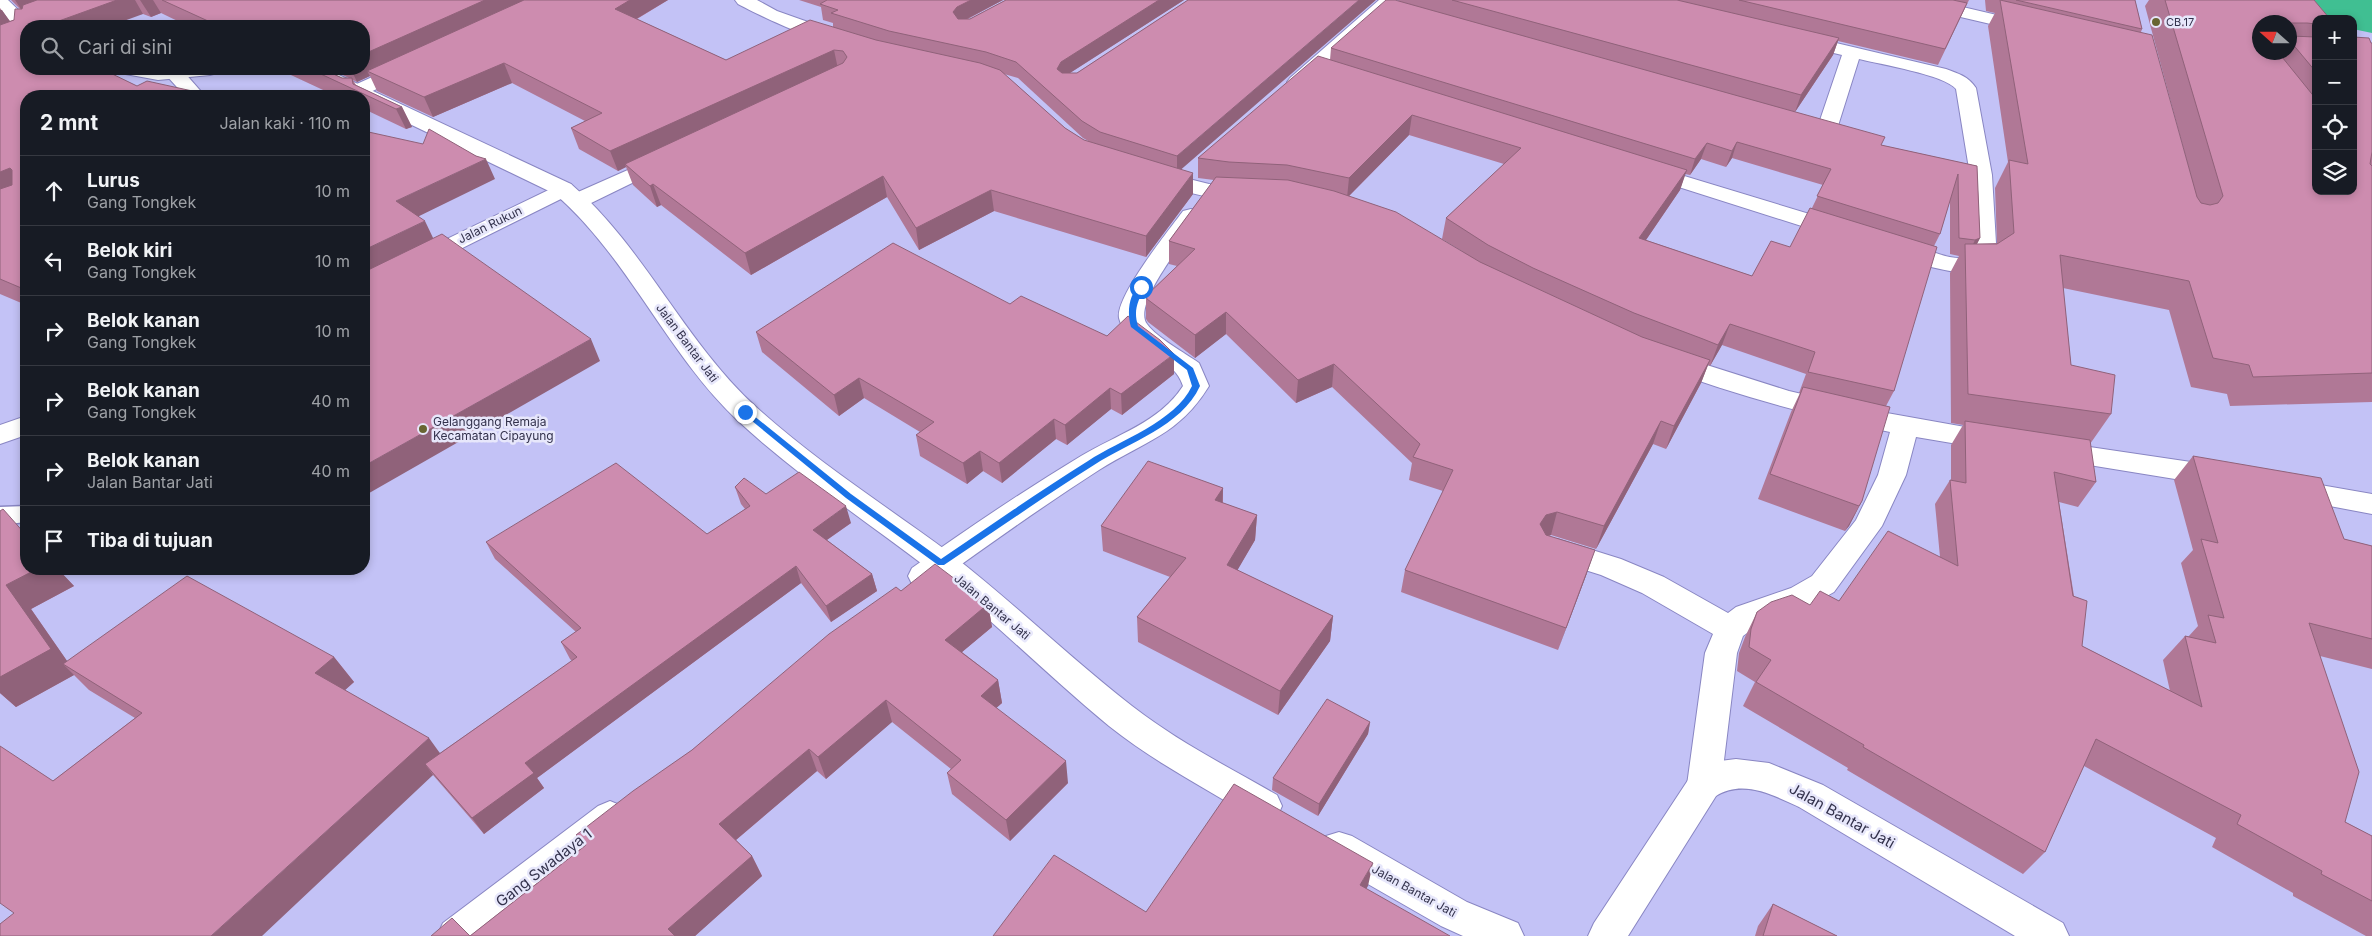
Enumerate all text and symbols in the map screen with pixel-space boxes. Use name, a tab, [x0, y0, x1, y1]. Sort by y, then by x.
place label: CB.17	[2166, 15, 2194, 29]
north arrow	[2252, 15, 2297, 60]
map controls	[2312, 15, 2357, 195]
button: +	[2312, 15, 2357, 60]
marker: CB.17	[2150, 16, 2162, 28]
search box	[20, 20, 370, 75]
icon: search	[38, 34, 66, 62]
text: Cari di sini	[78, 36, 172, 59]
button: −	[2312, 60, 2357, 105]
button: locate	[2312, 105, 2357, 150]
text: 2 mnt	[40, 110, 98, 135]
text: Jalan kaki · 110 m	[219, 113, 350, 133]
button: layers	[2312, 150, 2357, 195]
text: Lurus	[87, 169, 140, 192]
icon: ahead	[40, 177, 68, 205]
text: 10 m	[315, 181, 350, 201]
text: Gang Tongkek	[87, 192, 196, 212]
street label: Jalan Rukun	[455, 203, 524, 246]
text: Belok kiri	[87, 239, 172, 262]
icon: left	[40, 247, 68, 275]
text: 10 m	[315, 251, 350, 271]
text: Gang Tongkek	[87, 262, 196, 282]
route start	[1130, 276, 1153, 299]
street label: Jalan Bantar Jati	[653, 300, 722, 385]
text: Belok kanan	[87, 309, 200, 332]
icon: right	[40, 317, 68, 345]
text: 10 m	[315, 321, 350, 341]
text: Gang Tongkek	[87, 332, 196, 352]
text: Belok kanan	[87, 379, 200, 402]
icon: right	[40, 387, 68, 415]
text: 40 m	[311, 391, 350, 411]
route end	[734, 401, 757, 424]
text: Gang Tongkek	[87, 402, 196, 422]
place label: Gelanggang Remaja Kecamatan Cipayung	[433, 414, 554, 443]
marker: Gelanggang Remaja Kecamatan Cipayung	[417, 423, 429, 435]
text: Belok kanan	[87, 449, 200, 472]
icon: right	[40, 457, 68, 485]
text: 40 m	[311, 461, 350, 481]
text: Jalan Bantar Jati	[87, 472, 213, 492]
icon: arrive	[40, 527, 68, 555]
text: Tiba di tujuan	[87, 529, 213, 552]
street label: Jalan Bantar Jati	[951, 571, 1033, 643]
street label: Jalan Bantar Jati	[1786, 779, 1898, 852]
street label: Gang Swadaya 1	[492, 824, 596, 911]
street label: Jalan Bantar Jati	[1369, 861, 1459, 920]

